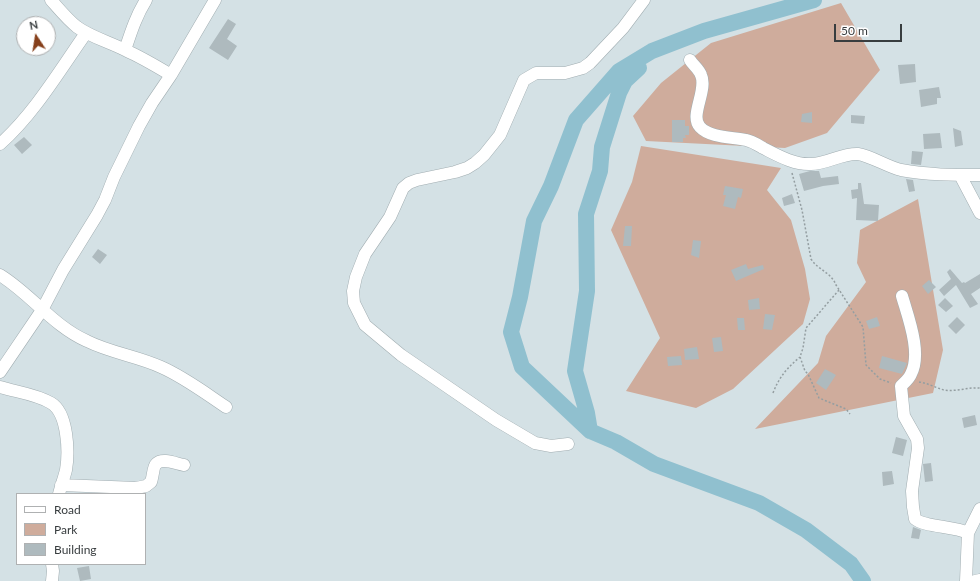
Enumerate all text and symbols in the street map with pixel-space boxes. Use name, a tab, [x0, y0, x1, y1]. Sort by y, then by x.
north arrow	[16, 16, 56, 56]
scale bar	[836, 16, 904, 42]
text: N	[28, 18, 39, 32]
text: 50 m	[841, 23, 868, 38]
legend	[16, 493, 146, 565]
text: Road	[54, 502, 81, 517]
text: Park	[54, 522, 77, 537]
text: Building	[54, 542, 97, 557]

